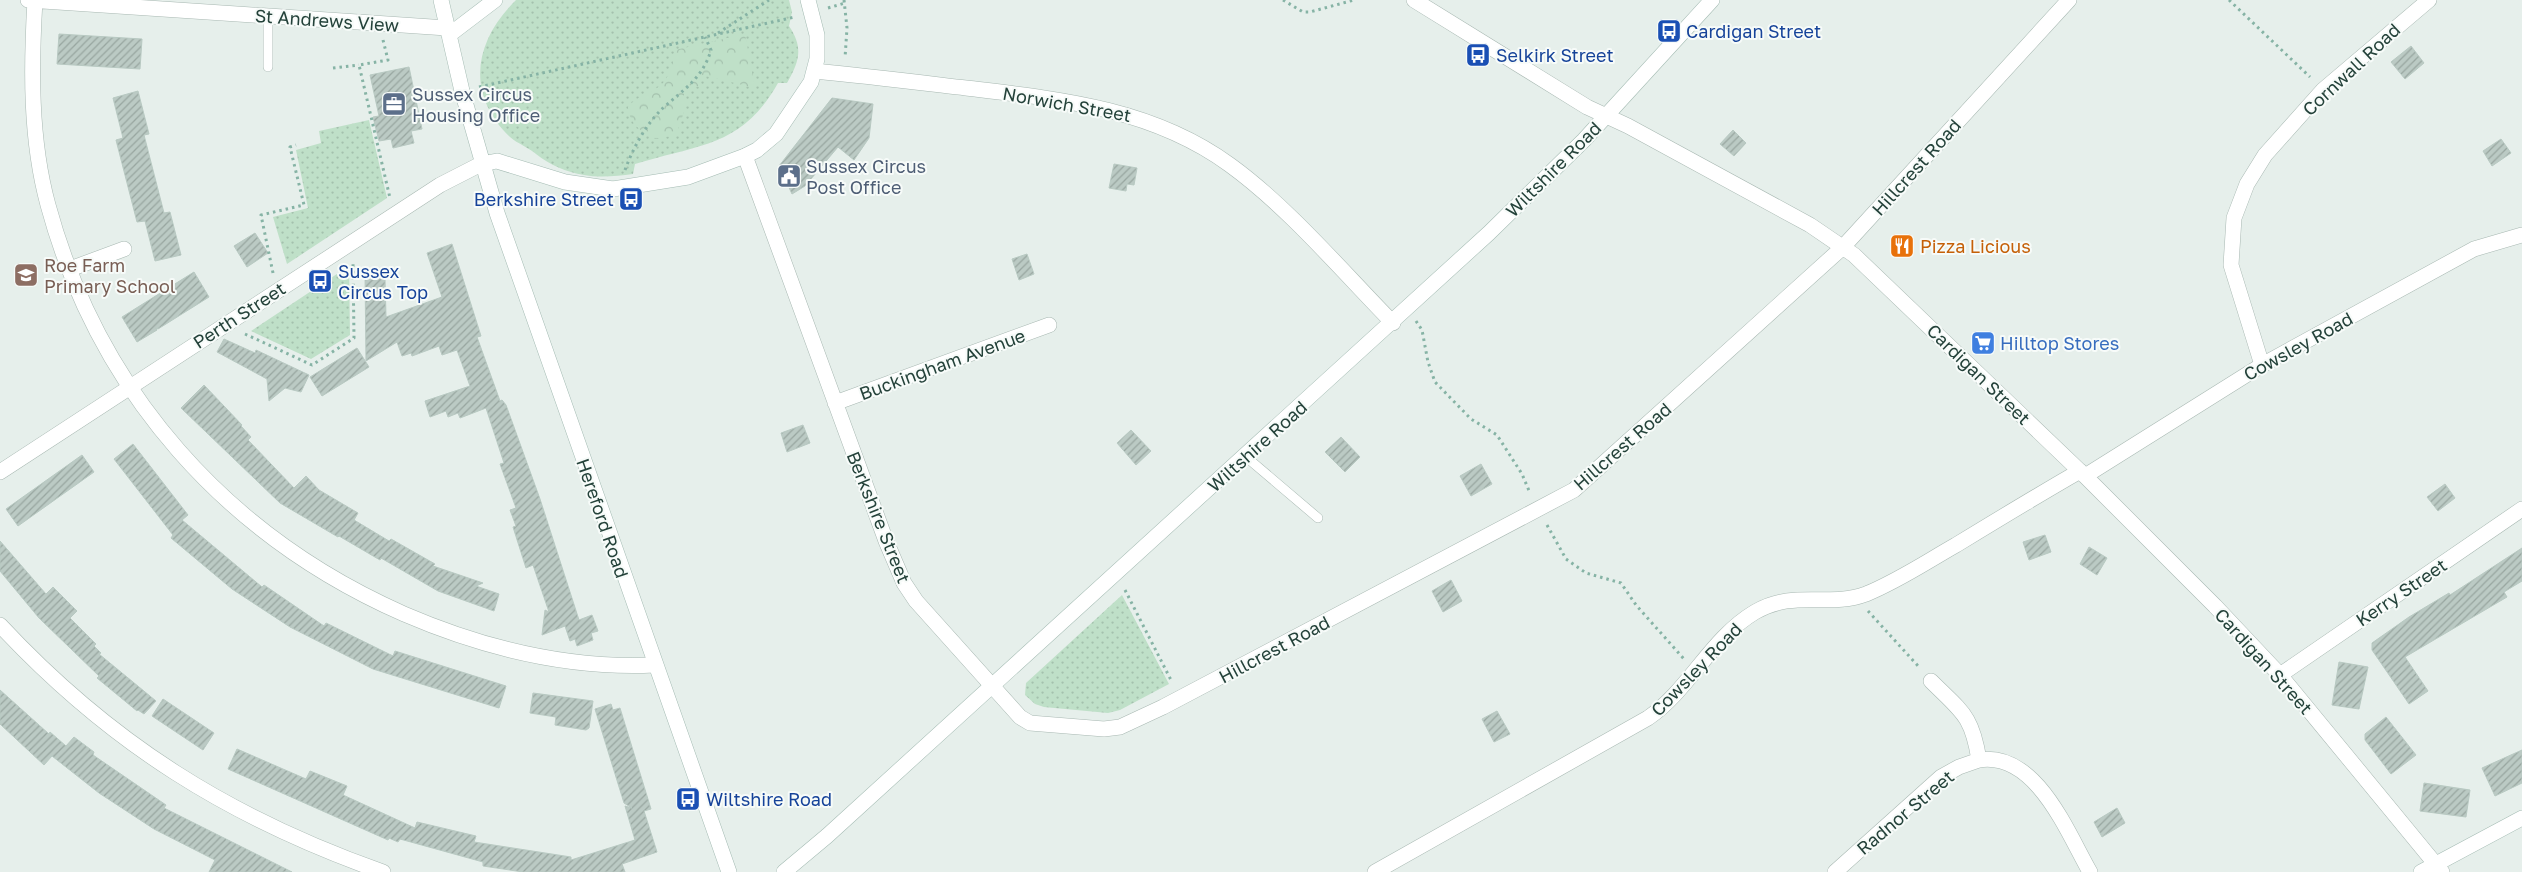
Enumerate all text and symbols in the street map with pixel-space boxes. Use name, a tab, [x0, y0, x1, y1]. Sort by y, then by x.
street label: St Andrews View	[254, 4, 400, 36]
bus stop icon: Cardigan Street	[1656, 18, 1682, 44]
street label: Cornwall Road	[2298, 18, 2404, 120]
place label: Cardigan Street	[1686, 20, 1821, 42]
bus stop icon: Selkirk Street	[1465, 42, 1491, 68]
place label: Selkirk Street	[1496, 44, 1614, 66]
street label: Norwich Street	[1001, 82, 1133, 126]
place label: Sussex Circus Housing Office	[412, 83, 540, 126]
office icon: Sussex Circus Housing Office	[381, 91, 407, 117]
street label: Hillcrest Road	[1867, 114, 1965, 220]
street label: Wiltshire Road	[1501, 117, 1605, 221]
place label: Sussex Circus Post Office	[806, 155, 926, 198]
public building icon: Sussex Circus Post Office	[776, 163, 802, 189]
bus stop icon: Berkshire Street	[618, 186, 644, 212]
place label: Berkshire Street	[474, 188, 614, 210]
restaurant icon: Pizza Licious	[1889, 233, 1915, 259]
place label: Pizza Licious	[1920, 235, 2031, 257]
place label: Roe Farm Primary School	[44, 254, 176, 297]
place label: Sussex Circus Top	[338, 260, 428, 303]
school or university icon: Roe Farm Primary School	[13, 262, 39, 288]
bus stop icon: Sussex Circus Top	[307, 268, 333, 294]
street label: Perth Street	[189, 277, 289, 353]
street label: Cowsley Road	[2240, 307, 2356, 385]
street label: Cardigan Street	[1923, 319, 2035, 429]
street label: Buckingham Avenue	[856, 324, 1028, 404]
supermarket icon: Hilltop Stores	[1970, 330, 1996, 356]
place label: Hilltop Stores	[2000, 332, 2119, 354]
street label: Wiltshire Road	[1203, 396, 1311, 496]
street label: Hillcrest Road	[1569, 398, 1675, 494]
street label: Berkshire Street	[843, 448, 915, 586]
street label: Hereford Road	[572, 455, 634, 581]
street label: Kerry Street	[2351, 554, 2451, 630]
street label: Cardigan Street	[2211, 603, 2317, 719]
street label: Hillcrest Road	[1215, 611, 1333, 687]
street label: Cowsley Road	[1646, 618, 1746, 720]
street label: Radnor Street	[1852, 765, 1958, 859]
bus stop icon: Wiltshire Road	[675, 786, 701, 812]
place label: Wiltshire Road	[706, 788, 832, 810]

